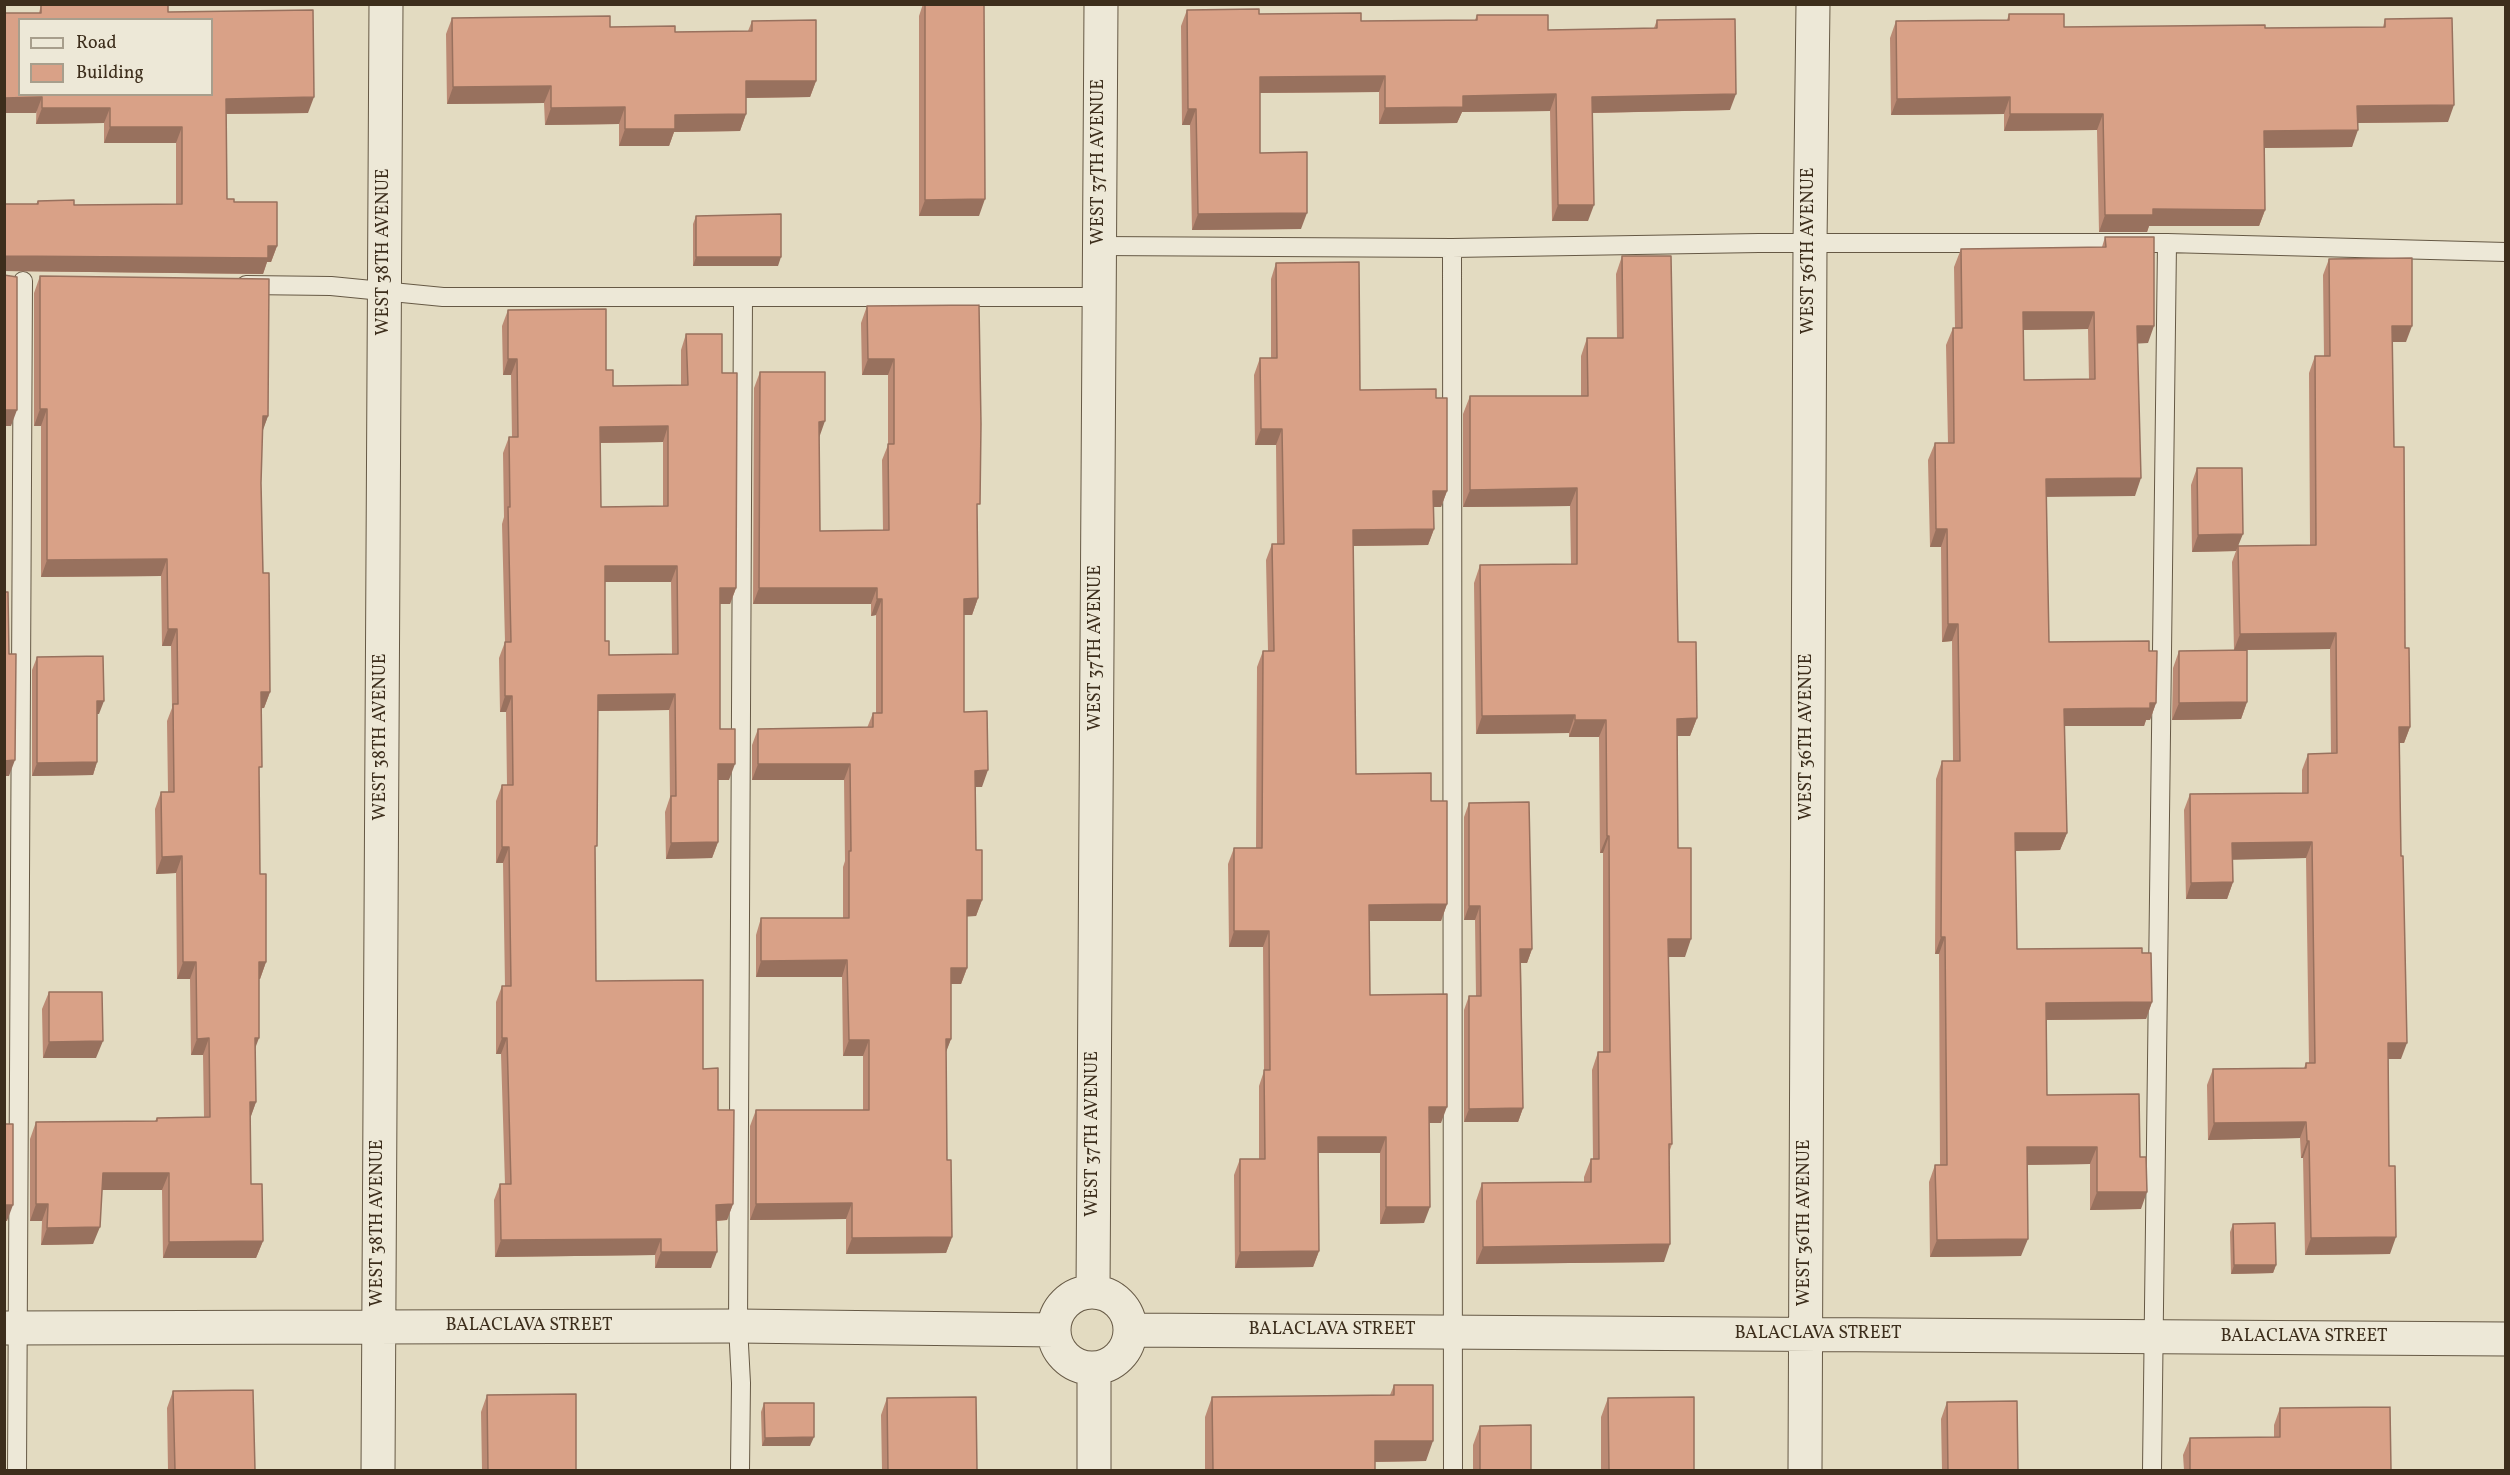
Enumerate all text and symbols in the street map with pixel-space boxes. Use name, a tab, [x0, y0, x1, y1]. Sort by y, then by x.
legend	[18, 18, 213, 96]
text: Road	[76, 31, 117, 56]
text: Building	[76, 61, 144, 86]
street label: WEST 37TH AVENUE	[1089, 79, 1111, 245]
street label: WEST 36TH AVENUE	[1799, 167, 1821, 335]
street label: WEST 38TH AVENUE	[374, 168, 396, 336]
street label: WEST 37TH AVENUE	[1086, 565, 1108, 731]
street label: WEST 38TH AVENUE	[371, 653, 393, 821]
street label: WEST 36TH AVENUE	[1797, 653, 1819, 821]
street label: WEST 37TH AVENUE	[1083, 1051, 1105, 1217]
street label: WEST 38TH AVENUE	[368, 1139, 390, 1307]
street label: WEST 36TH AVENUE	[1795, 1139, 1817, 1307]
street label: BALACLAVA STREET	[445, 1316, 613, 1338]
street label: BALACLAVA STREET	[1248, 1320, 1416, 1342]
street label: BALACLAVA STREET	[1734, 1324, 1902, 1346]
street label: BALACLAVA STREET	[2220, 1327, 2388, 1349]

